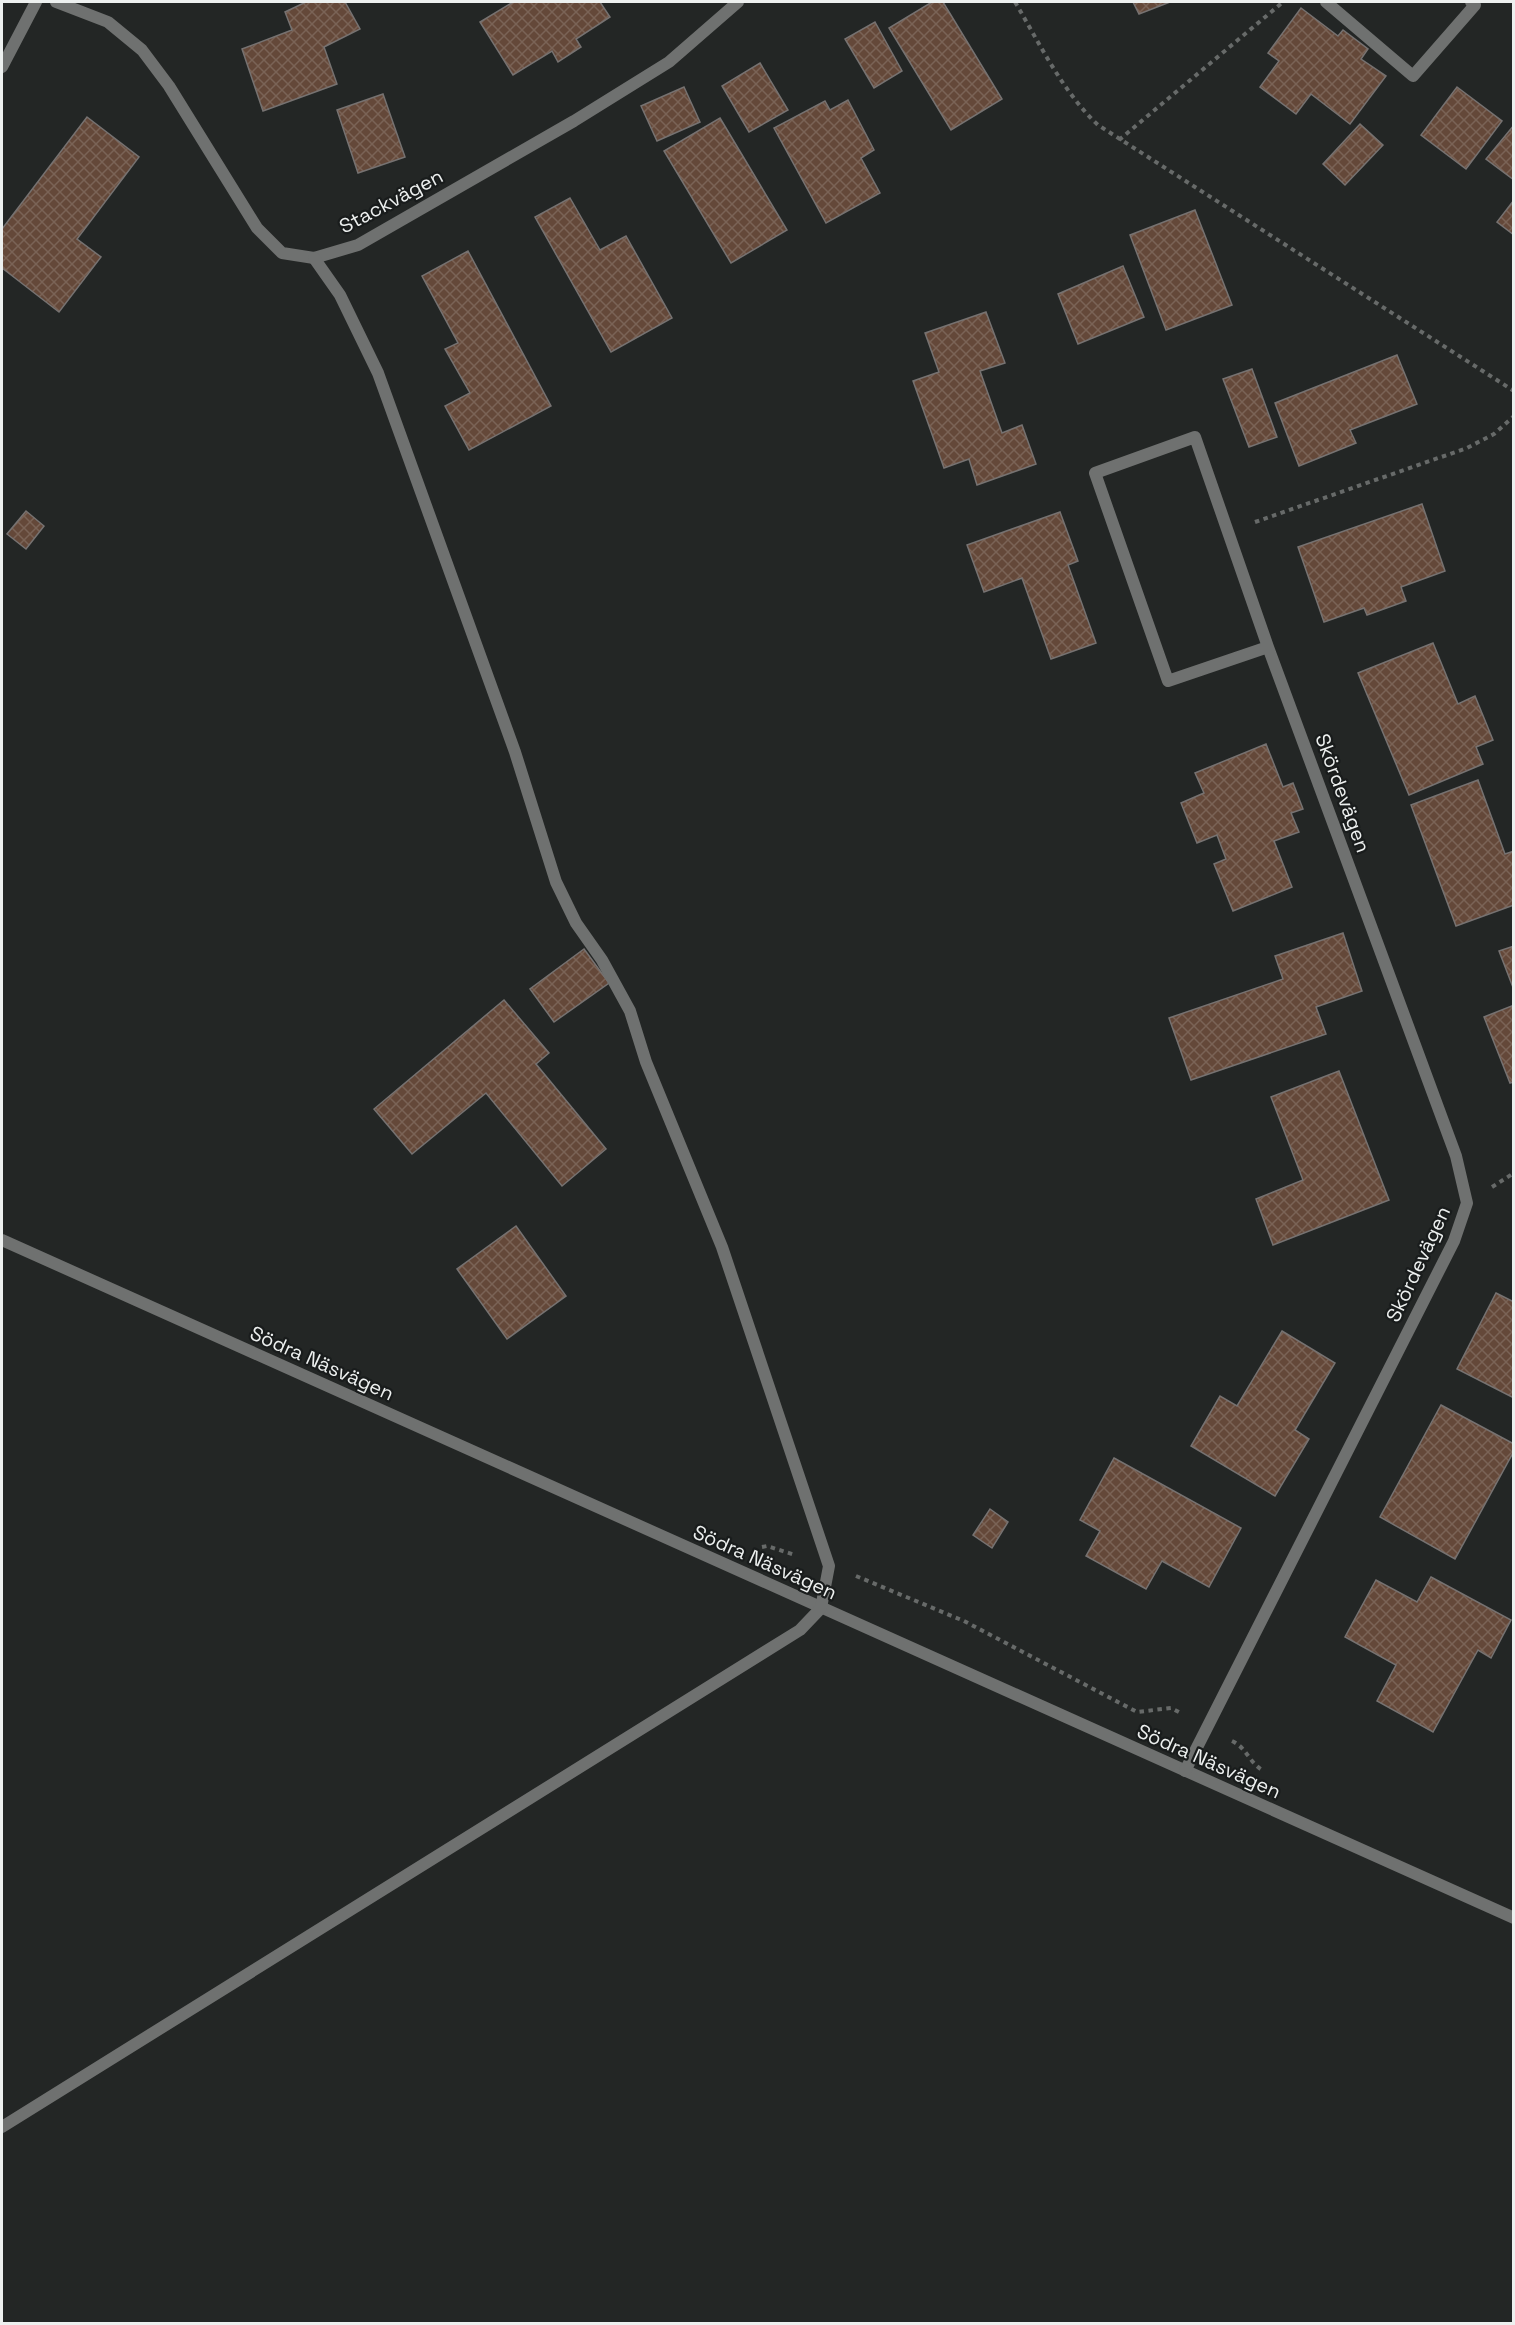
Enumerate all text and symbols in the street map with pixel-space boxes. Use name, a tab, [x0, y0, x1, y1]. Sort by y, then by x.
street label: Stackvägen	[335, 163, 447, 239]
street label: Skördevägen	[1309, 730, 1377, 856]
street label: Skördevägen	[1380, 1202, 1456, 1326]
street label: Södra Näsvägen	[246, 1320, 398, 1406]
street label: Södra Näsvägen	[689, 1519, 841, 1605]
street label: Södra Näsvägen	[1133, 1718, 1285, 1804]

